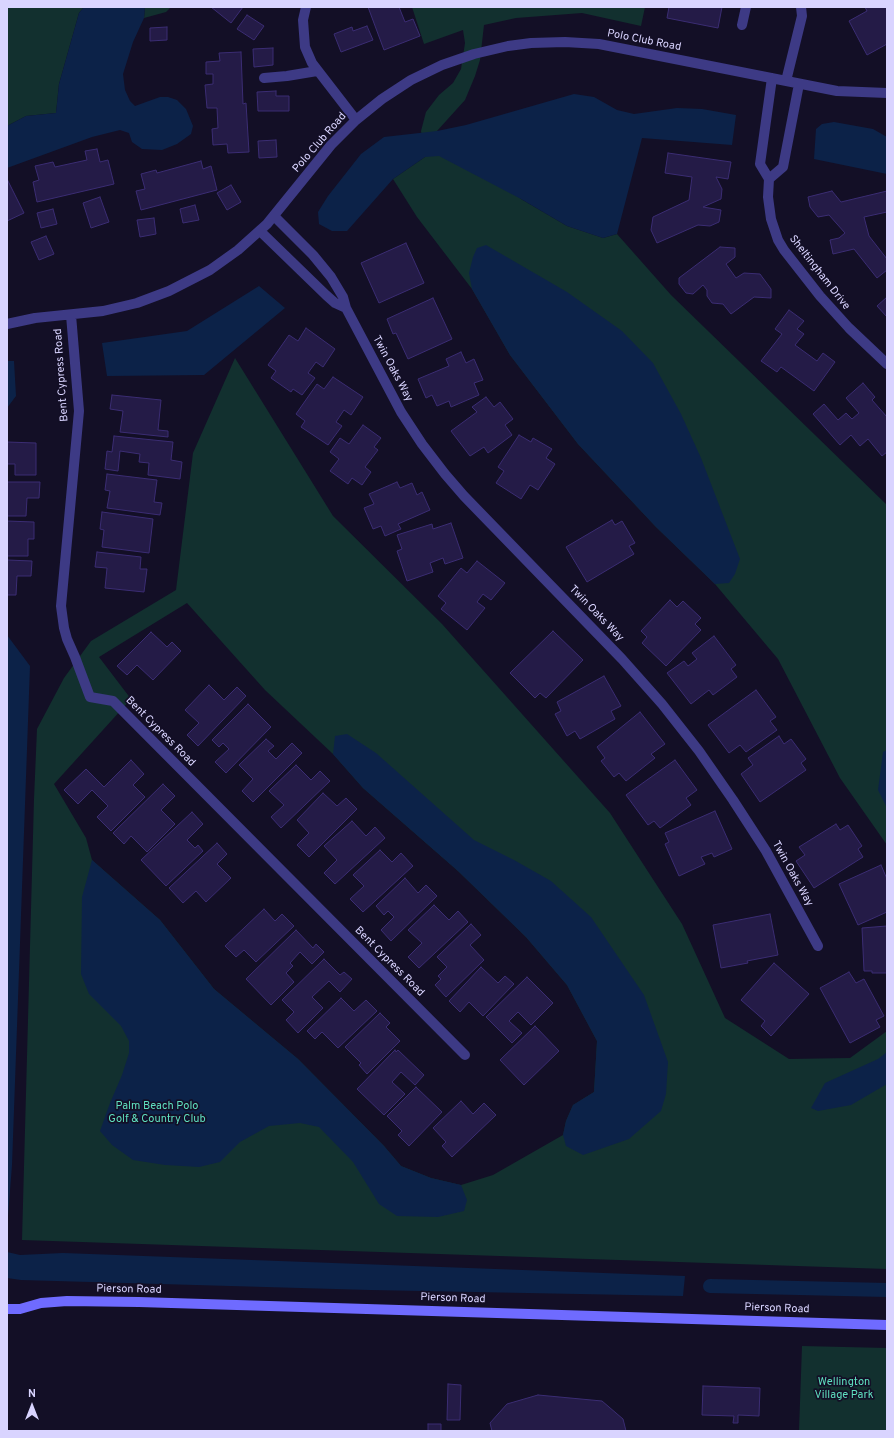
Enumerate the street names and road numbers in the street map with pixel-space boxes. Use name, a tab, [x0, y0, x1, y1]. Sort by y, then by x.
street label: Polo Club Road	[606, 27, 682, 55]
street label: Polo Club Road	[290, 110, 350, 176]
street label: Sheltingham Drive	[786, 233, 852, 313]
street label: Bent Cypress Road	[52, 328, 72, 422]
street label: Twin Oaks Way	[369, 334, 415, 404]
street label: Twin Oaks Way	[566, 583, 626, 645]
street label: Bent Cypress Road	[122, 694, 198, 770]
street label: Twin Oaks Way	[769, 839, 815, 909]
street label: Bent Cypress Road	[351, 924, 427, 1000]
street label: Pierson Road	[96, 1283, 162, 1297]
street label: Pierson Road	[420, 1291, 486, 1307]
street label: Pierson Road	[744, 1301, 810, 1317]

